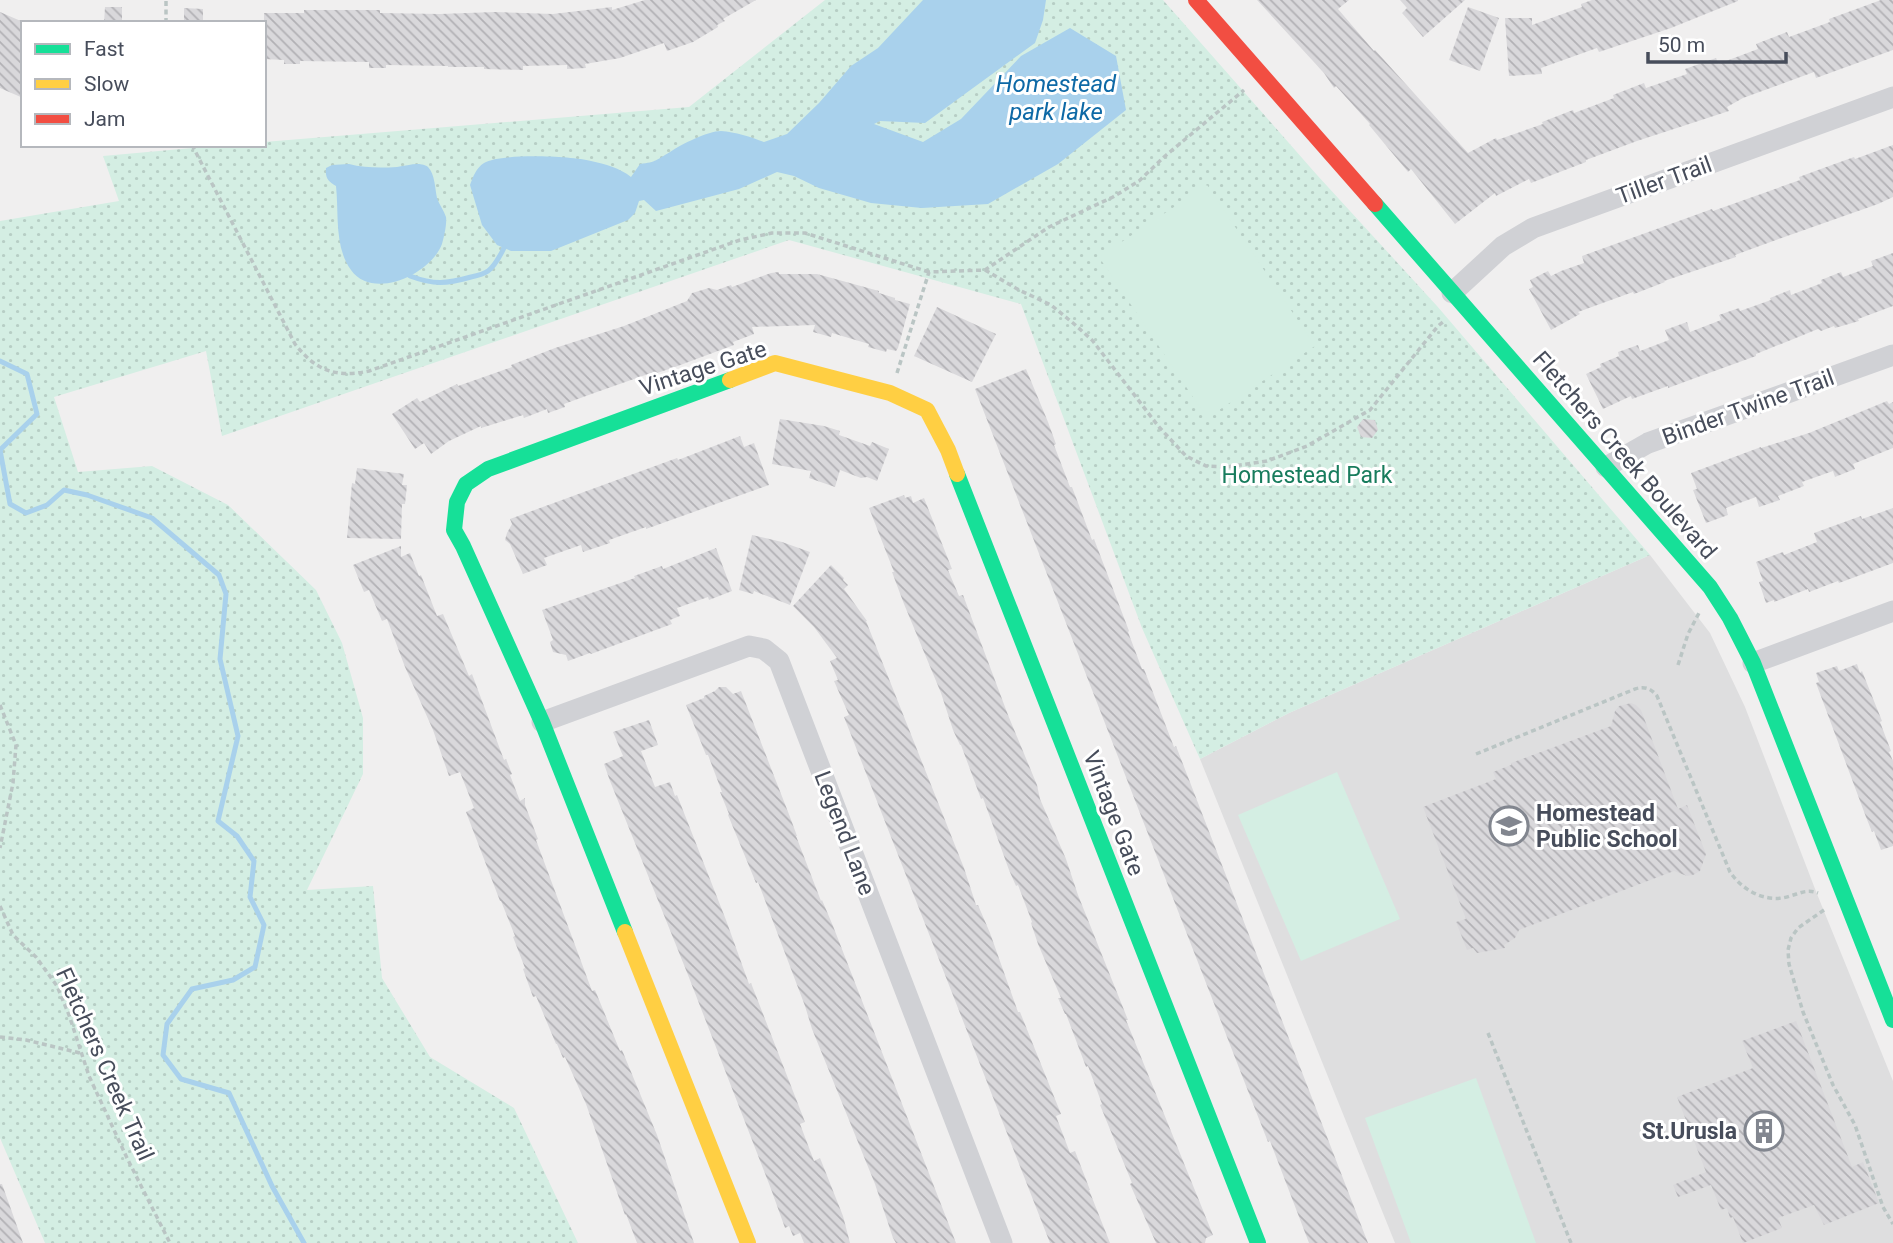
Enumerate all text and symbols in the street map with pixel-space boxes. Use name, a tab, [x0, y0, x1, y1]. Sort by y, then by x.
legend	[21, 21, 266, 147]
scale bar	[1648, 21, 1786, 65]
text: 50 m	[1658, 33, 1705, 57]
text: Fast	[84, 37, 125, 61]
water label: Homestead park lake	[996, 70, 1117, 126]
text: Slow	[84, 72, 130, 96]
text: Jam	[84, 107, 125, 131]
street label: Tiller Trail	[1613, 151, 1716, 210]
street label: Vintage Gate	[636, 335, 770, 402]
street label: Fletchers Creek Boulevard	[1527, 346, 1722, 565]
street label: Binder Twine Trail	[1659, 364, 1838, 451]
park label: Homestead Park	[1221, 462, 1393, 489]
street label: Vintage Gate	[1077, 747, 1150, 879]
street label: Legend Lane	[808, 767, 881, 899]
place label: Homestead Public School	[1536, 800, 1678, 853]
school or university icon: Homestead Public School	[1488, 805, 1530, 847]
street label: Fletchers Creek Trail	[50, 964, 159, 1165]
building icon: St.Urusla	[1743, 1110, 1785, 1152]
place label: St.Urusla	[1642, 1118, 1737, 1145]

